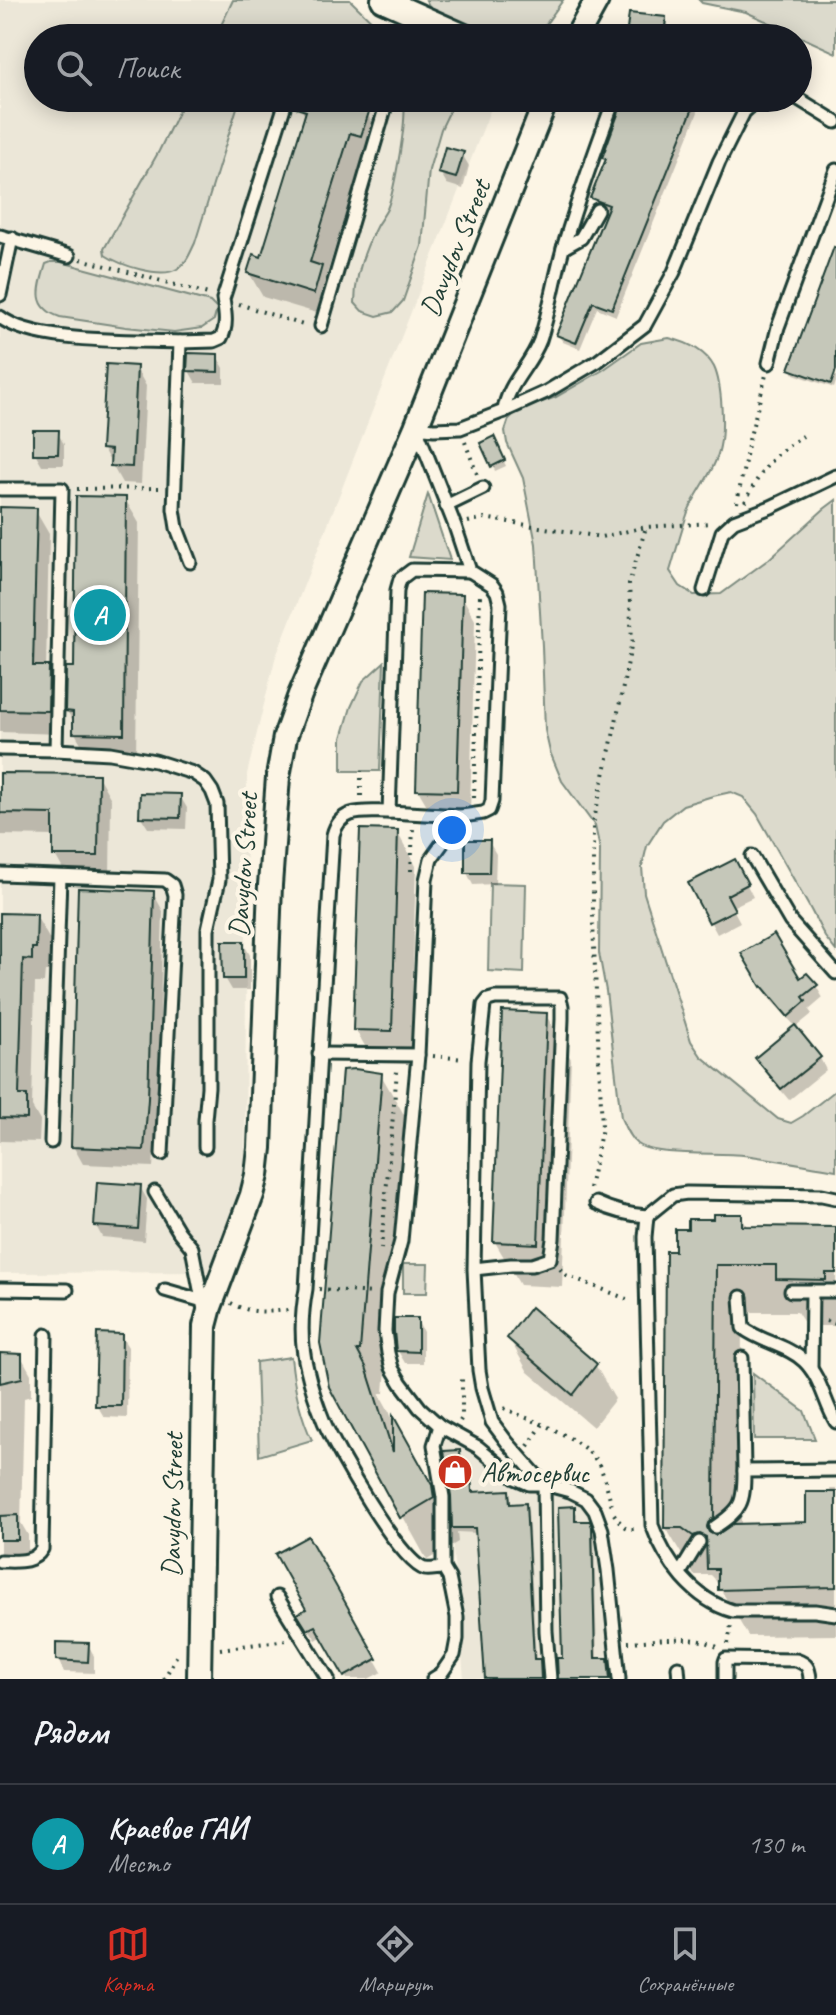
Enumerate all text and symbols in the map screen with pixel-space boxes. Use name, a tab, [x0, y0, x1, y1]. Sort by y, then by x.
search box	[24, 24, 812, 112]
icon: search	[52, 46, 96, 90]
text: Поиск	[116, 49, 179, 87]
street label: Davydov Street	[412, 172, 499, 321]
pin: A	[74, 585, 126, 645]
street label: Davydov Street	[221, 789, 266, 938]
your location	[432, 810, 472, 850]
street label: Davydov Street	[153, 1430, 191, 1577]
shop icon: Автосервис	[436, 1453, 474, 1491]
place label: Автосервис	[481, 1455, 591, 1490]
text: Рядом	[32, 1710, 108, 1753]
text: Краевое ГАИ	[108, 1809, 247, 1847]
text: A	[51, 1828, 65, 1861]
text: 130 m	[748, 1828, 804, 1861]
text: Место	[108, 1847, 170, 1880]
tab: Карта	[103, 1922, 153, 1998]
tab: Маршрут	[359, 1922, 432, 1998]
tab: Сохранённые	[638, 1922, 733, 1998]

